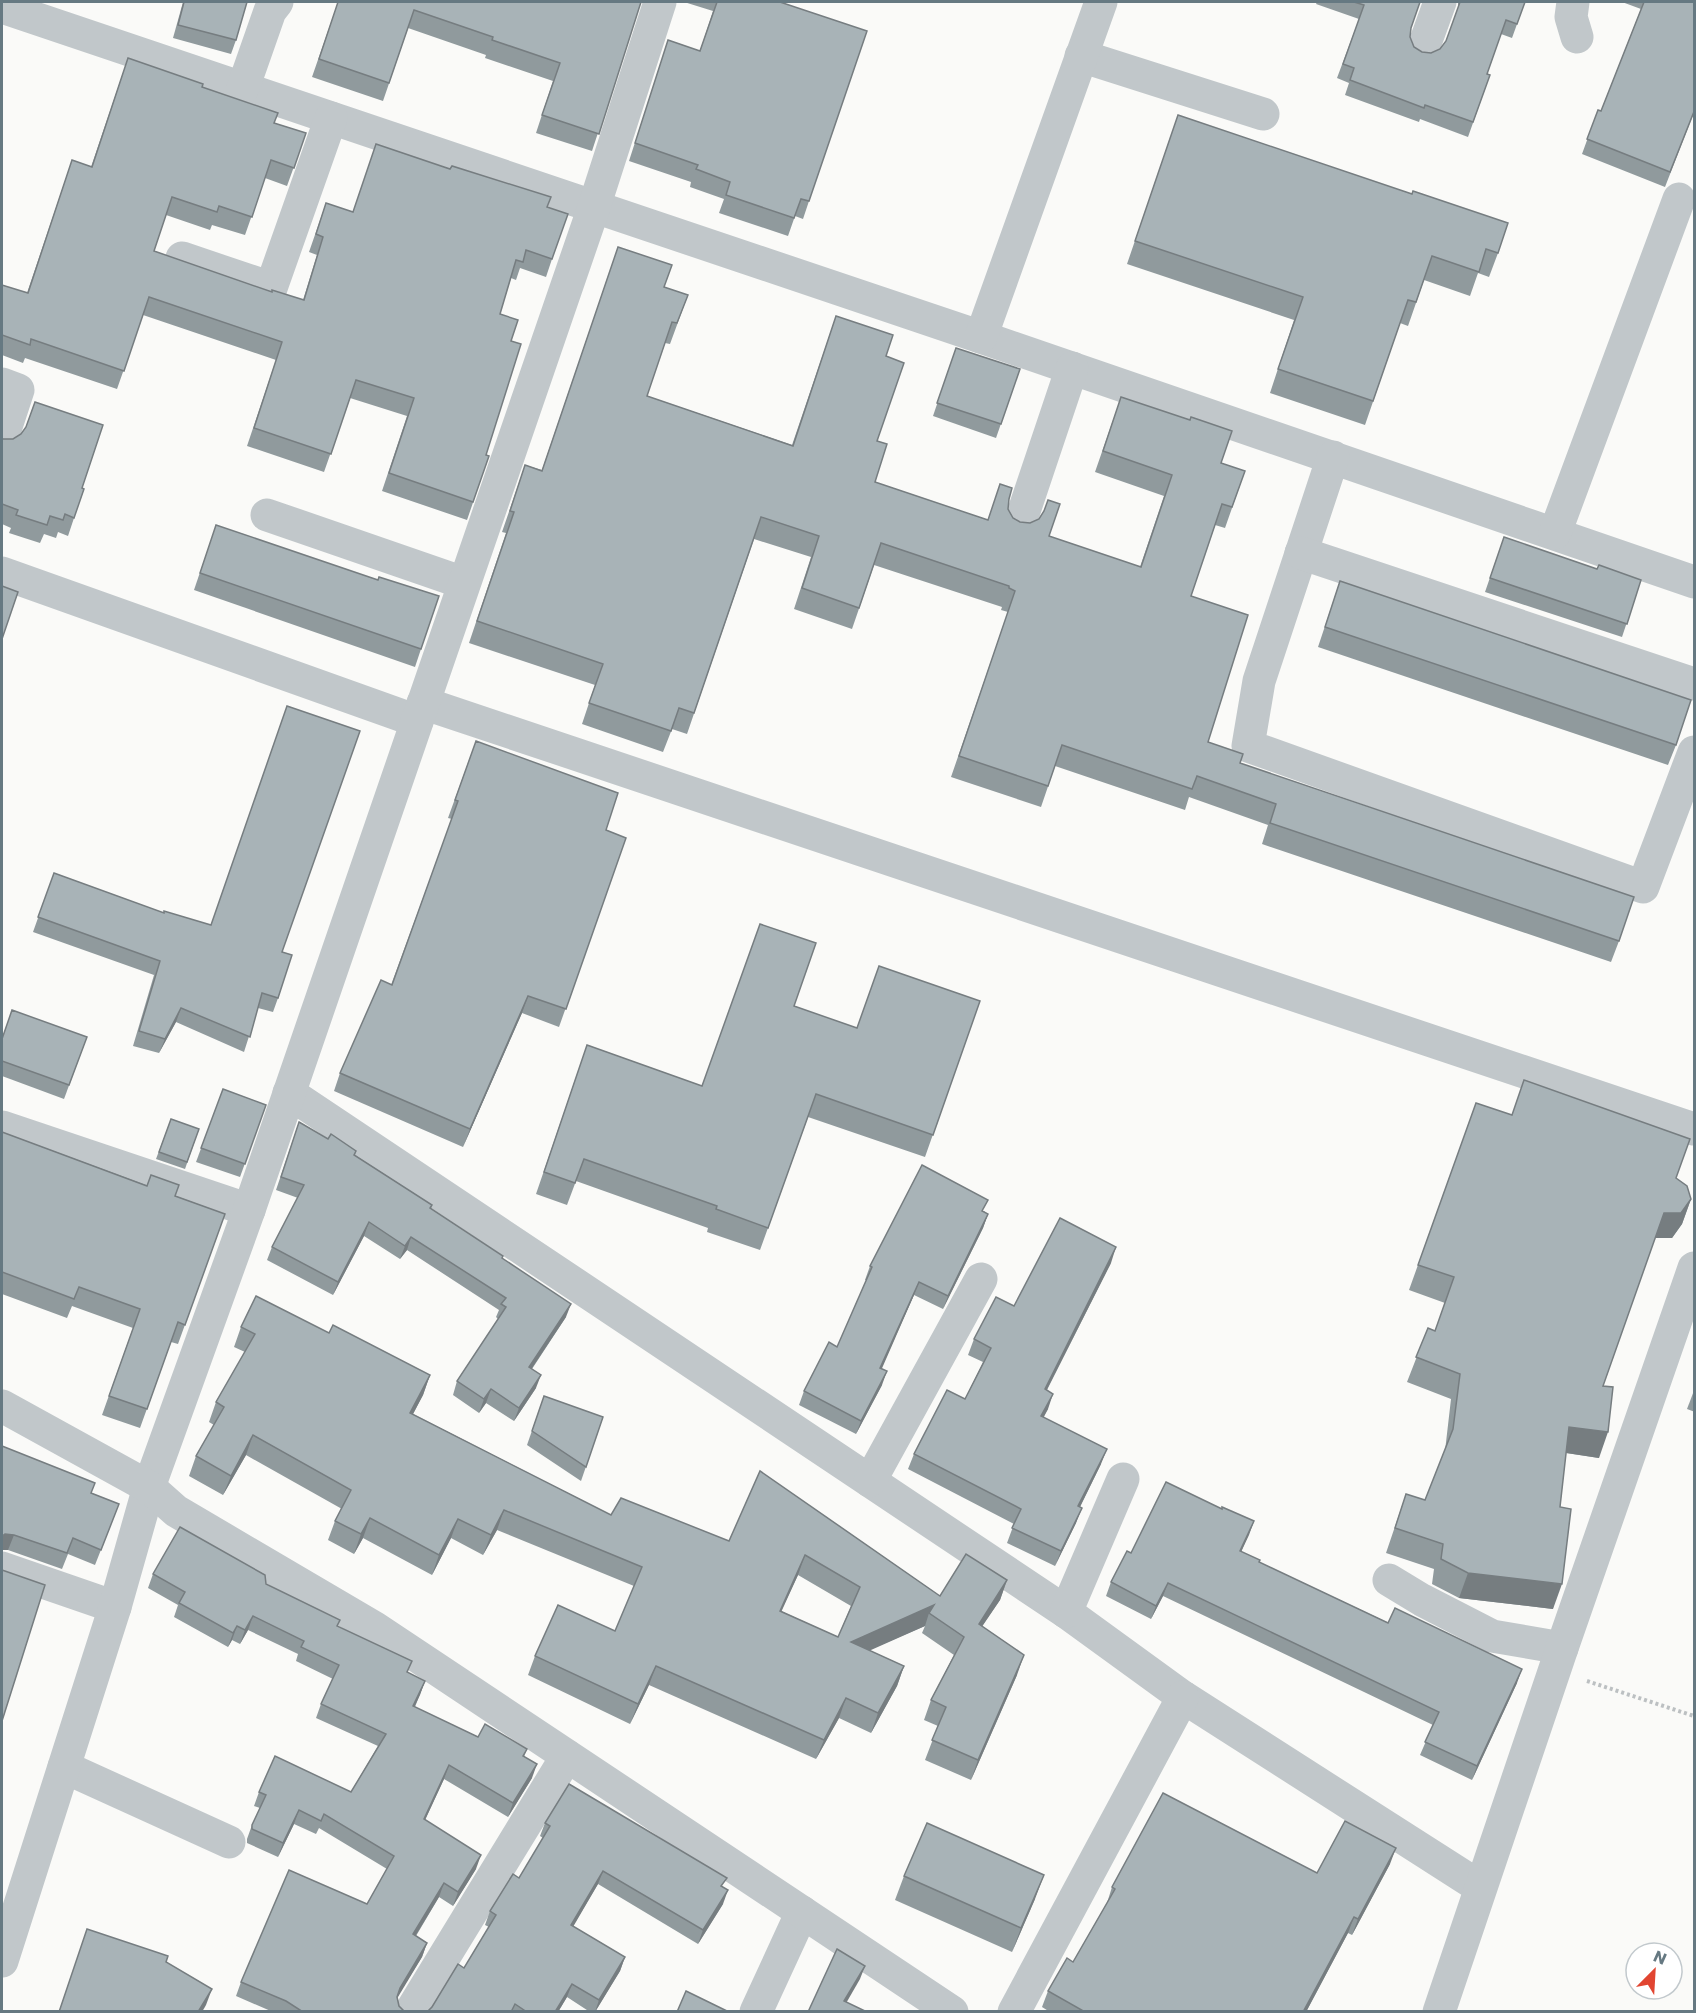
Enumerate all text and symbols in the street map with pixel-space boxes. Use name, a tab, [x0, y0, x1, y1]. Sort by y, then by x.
north arrow	[1624, 1941, 1684, 2001]
text: N	[1650, 1945, 1670, 1971]

